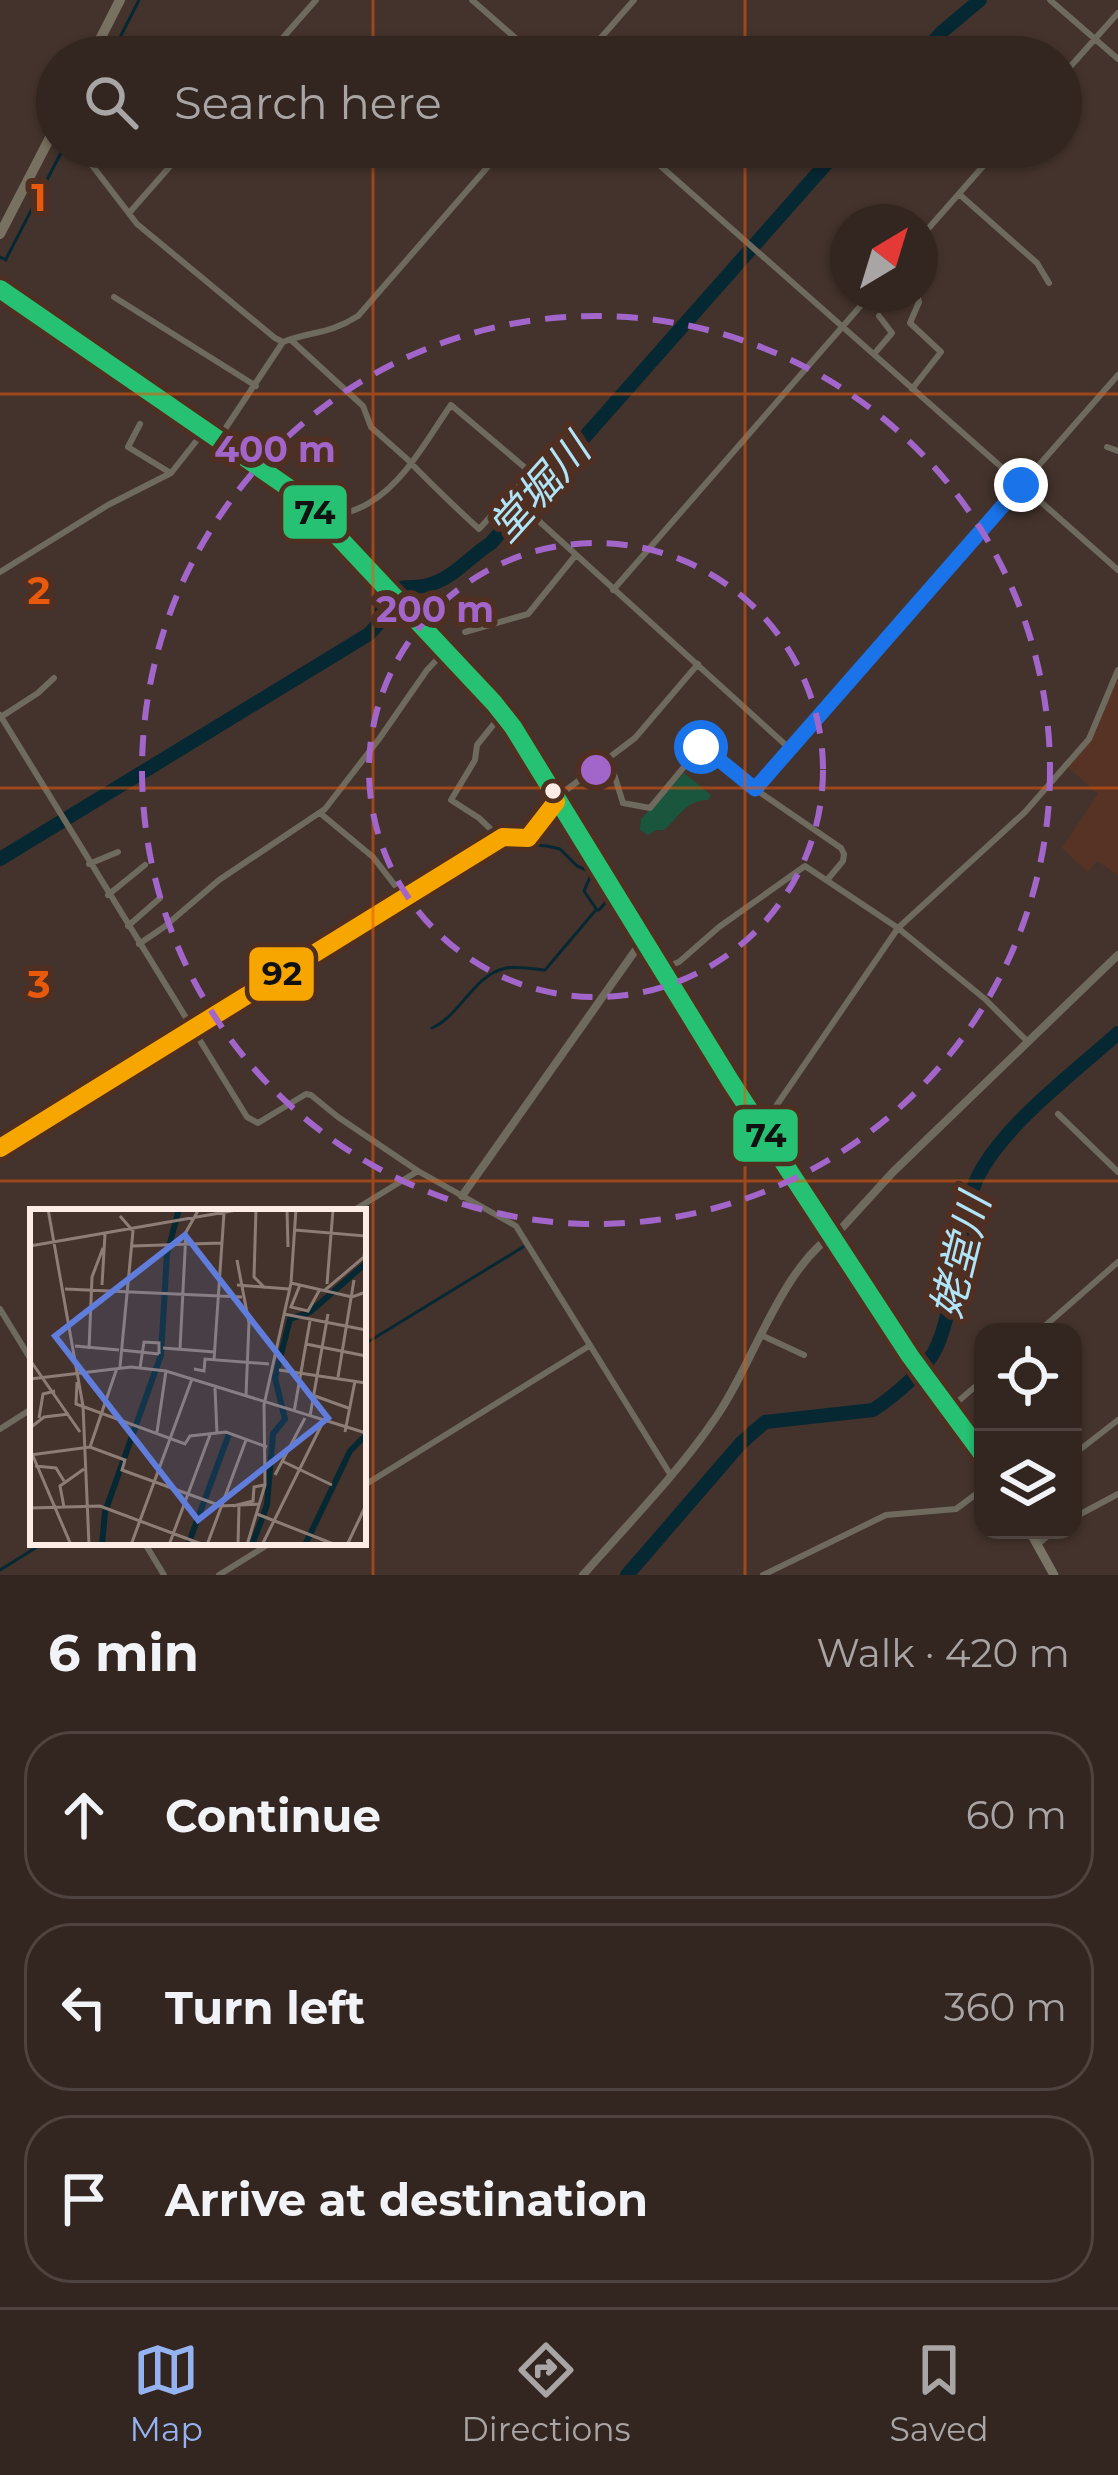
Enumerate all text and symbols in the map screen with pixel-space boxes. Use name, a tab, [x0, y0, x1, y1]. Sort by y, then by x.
search box	[36, 36, 1082, 168]
icon: search	[78, 69, 144, 135]
text: Search here	[174, 75, 442, 130]
text: 1	[31, 173, 47, 221]
north arrow	[830, 204, 938, 312]
water label: 堂堀川	[478, 421, 603, 552]
text: 400 m	[214, 427, 336, 471]
route end	[994, 458, 1048, 512]
line badge: 74	[281, 483, 349, 541]
text: 74	[294, 492, 336, 532]
text: 2	[27, 566, 51, 614]
text: 200 m	[376, 587, 494, 631]
route start	[674, 720, 728, 774]
centre of rings	[575, 749, 617, 791]
unlabelled marker	[542, 780, 564, 802]
line badge: 92	[247, 945, 316, 1003]
text: 92	[262, 953, 302, 993]
text: 3	[26, 960, 51, 1008]
line badge: 74	[731, 1107, 800, 1164]
text: 74	[745, 1115, 787, 1155]
water label: 姥堂川	[920, 1185, 1001, 1323]
inset map	[30, 1209, 366, 1545]
map controls	[974, 1323, 1082, 1539]
button: locate	[974, 1323, 1082, 1431]
button: layers	[974, 1431, 1082, 1539]
text: 6 min	[48, 1622, 199, 1684]
text: Walk · 420 m	[817, 1629, 1070, 1677]
icon: ahead	[51, 1782, 117, 1848]
text: Continue	[165, 1788, 381, 1843]
text: 60 m	[966, 1791, 1067, 1839]
icon: left	[51, 1974, 117, 2040]
text: Turn left	[165, 1980, 365, 2035]
text: 360 m	[944, 1983, 1067, 2031]
icon: arrive	[51, 2166, 117, 2232]
text: Arrive at destination	[165, 2172, 648, 2227]
tab: Map	[129, 2337, 203, 2449]
tab: Directions	[462, 2337, 631, 2449]
tab: Saved	[889, 2337, 989, 2449]

